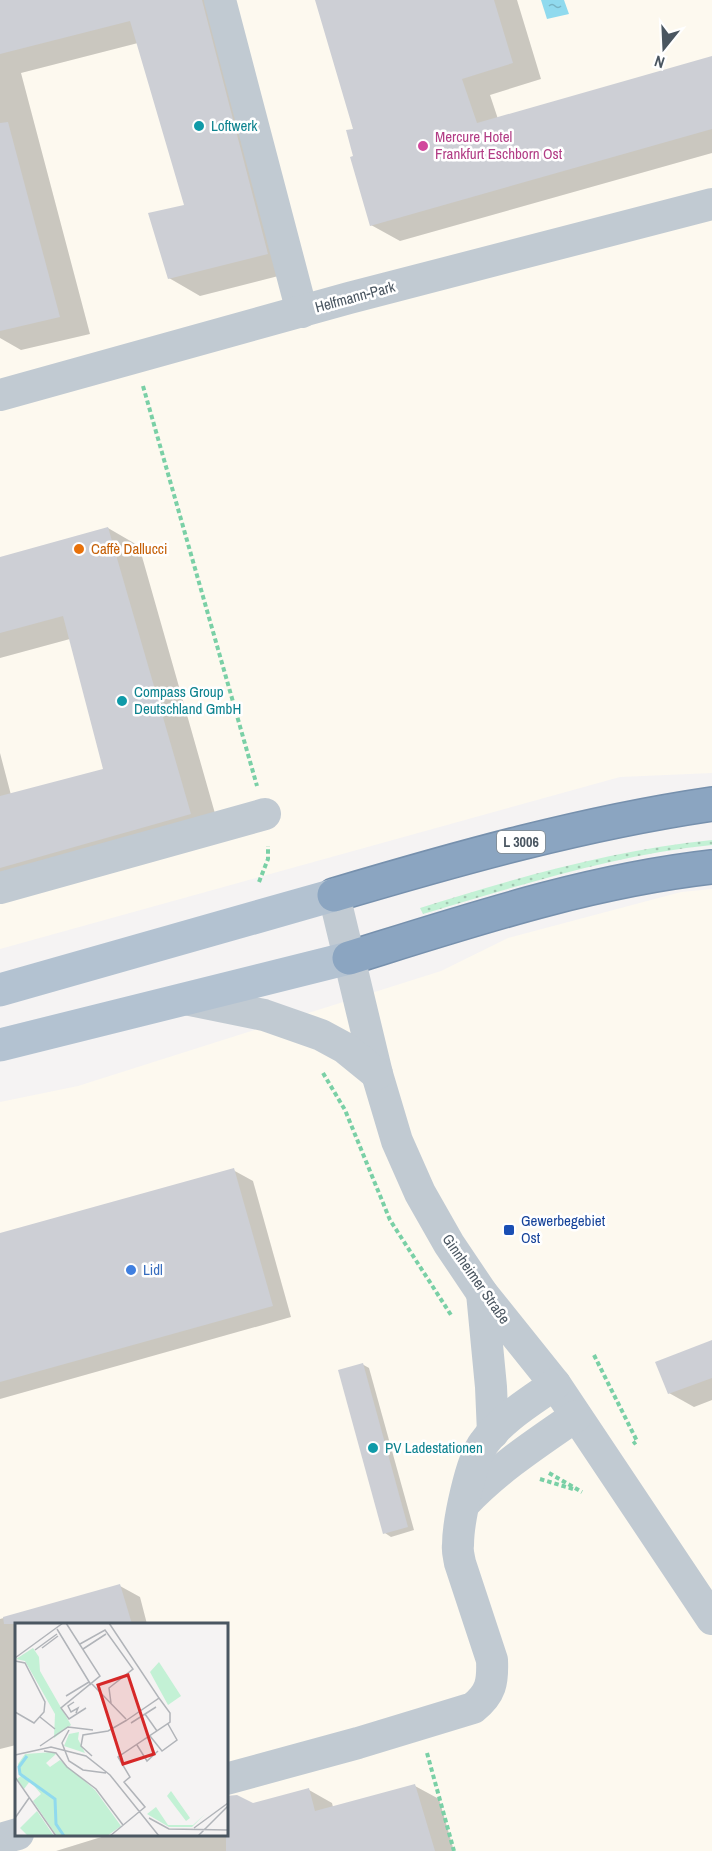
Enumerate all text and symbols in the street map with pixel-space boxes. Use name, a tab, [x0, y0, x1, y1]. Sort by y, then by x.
north arrow	[634, 18, 694, 78]
text: N	[651, 50, 667, 74]
place label: Loftwerk	[211, 115, 258, 136]
marker: Loftwerk	[192, 119, 206, 133]
place label: Mercure Hotel Frankfurt Eschborn Ost	[435, 126, 563, 164]
marker: Mercure Hotel Frankfurt Eschborn Ost	[416, 139, 430, 153]
street label: Helfmann-Park	[313, 276, 398, 317]
place label: Caffè Dallucci	[91, 538, 167, 559]
marker: Caffè Dallucci	[72, 542, 86, 556]
place label: Compass Group Deutschland GmbH	[134, 681, 241, 719]
marker: Compass Group Deutschland GmbH	[115, 694, 129, 708]
road number: L 3006	[497, 831, 545, 853]
place label: Gewerbegebiet Ost	[521, 1210, 606, 1248]
marker: Gewerbegebiet Ost	[502, 1223, 516, 1237]
street label: Ginnheimer Straße	[438, 1230, 515, 1328]
place label: Lidl	[143, 1259, 163, 1280]
marker: Lidl	[124, 1263, 138, 1277]
place label: PV Ladestationen	[385, 1437, 483, 1458]
marker: PV Ladestationen	[366, 1441, 380, 1455]
inset map	[15, 1623, 228, 1836]

